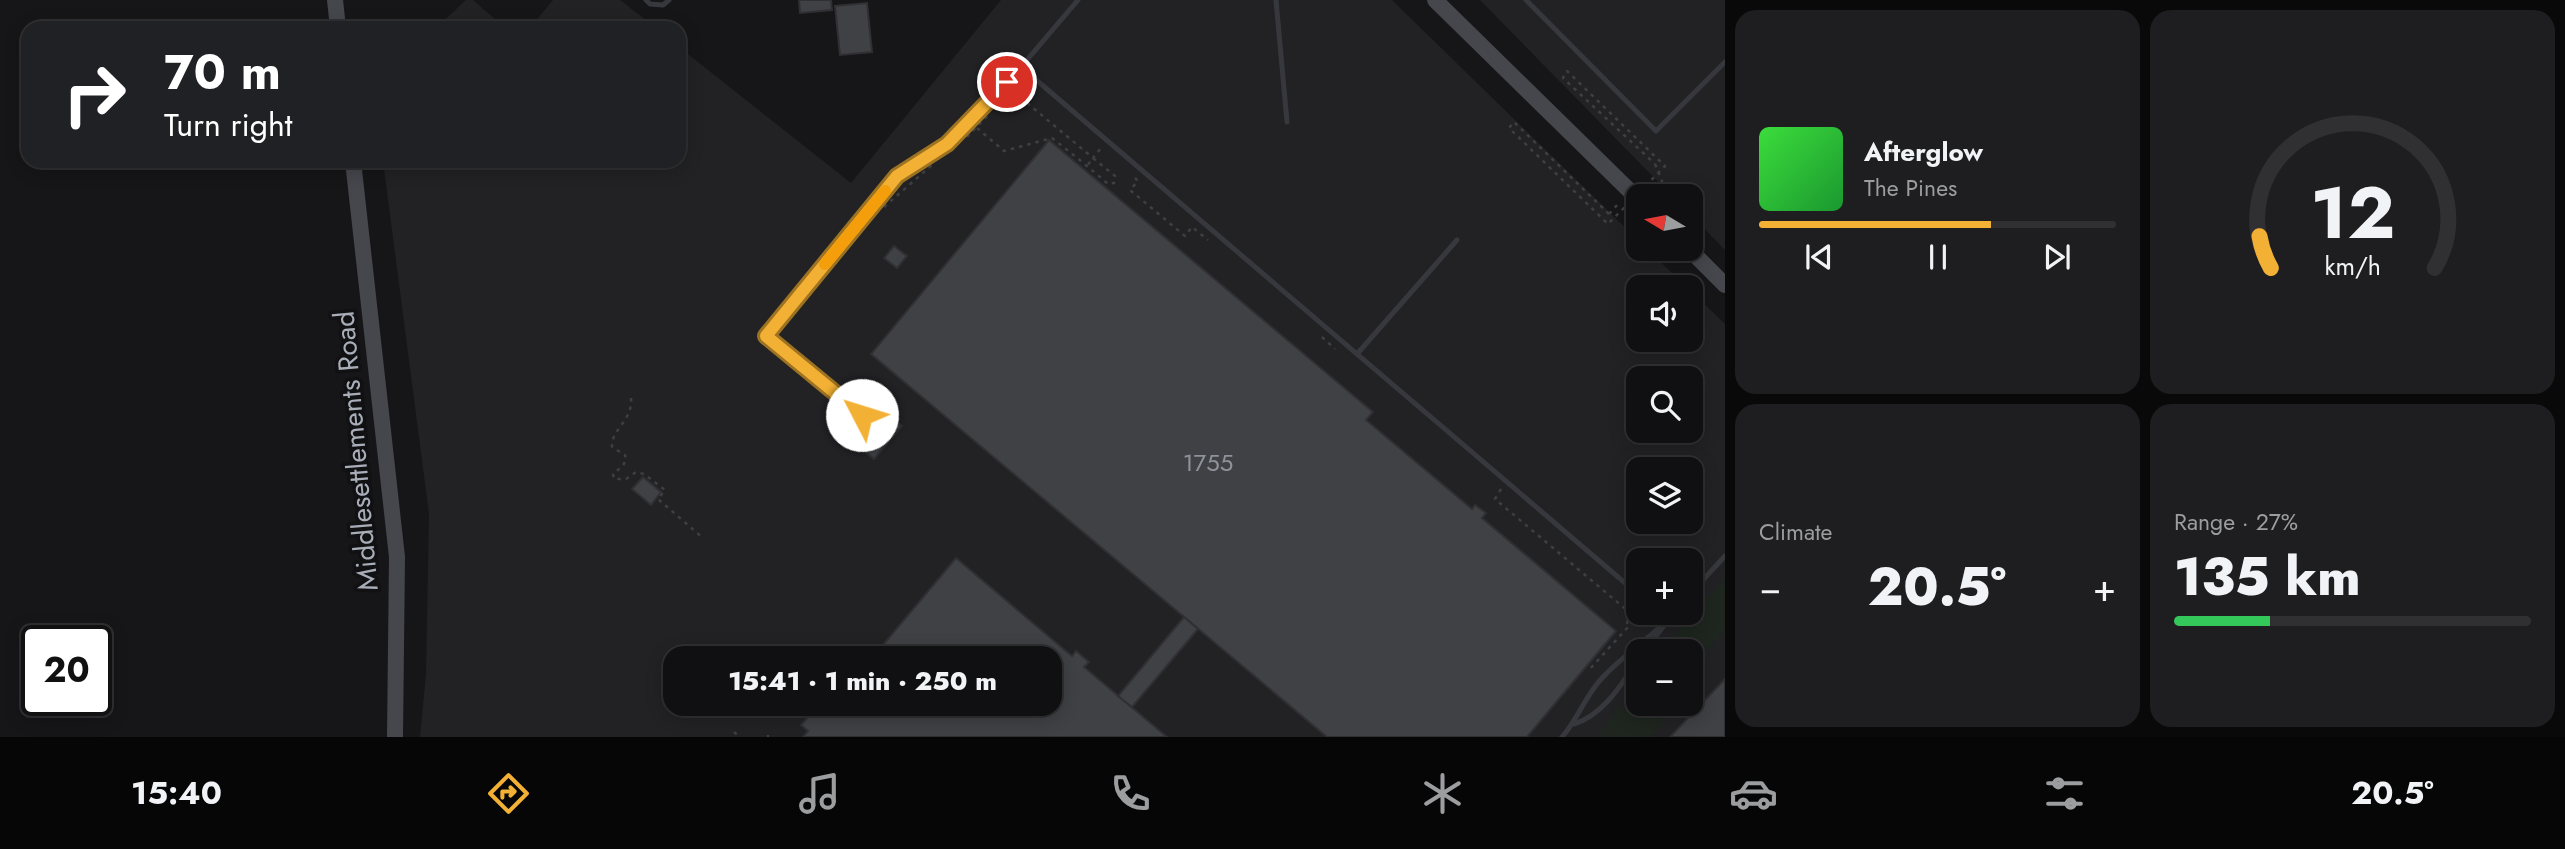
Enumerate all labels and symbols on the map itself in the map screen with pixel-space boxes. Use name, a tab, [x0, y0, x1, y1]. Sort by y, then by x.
pin	[977, 52, 1037, 112]
north arrow	[1626, 184, 1703, 261]
street label: Middlesettlements Road	[323, 309, 389, 593]
position arrow	[825, 378, 899, 452]
house number: 1755	[1183, 445, 1233, 480]
speed limit sign: 20	[21, 625, 112, 716]

